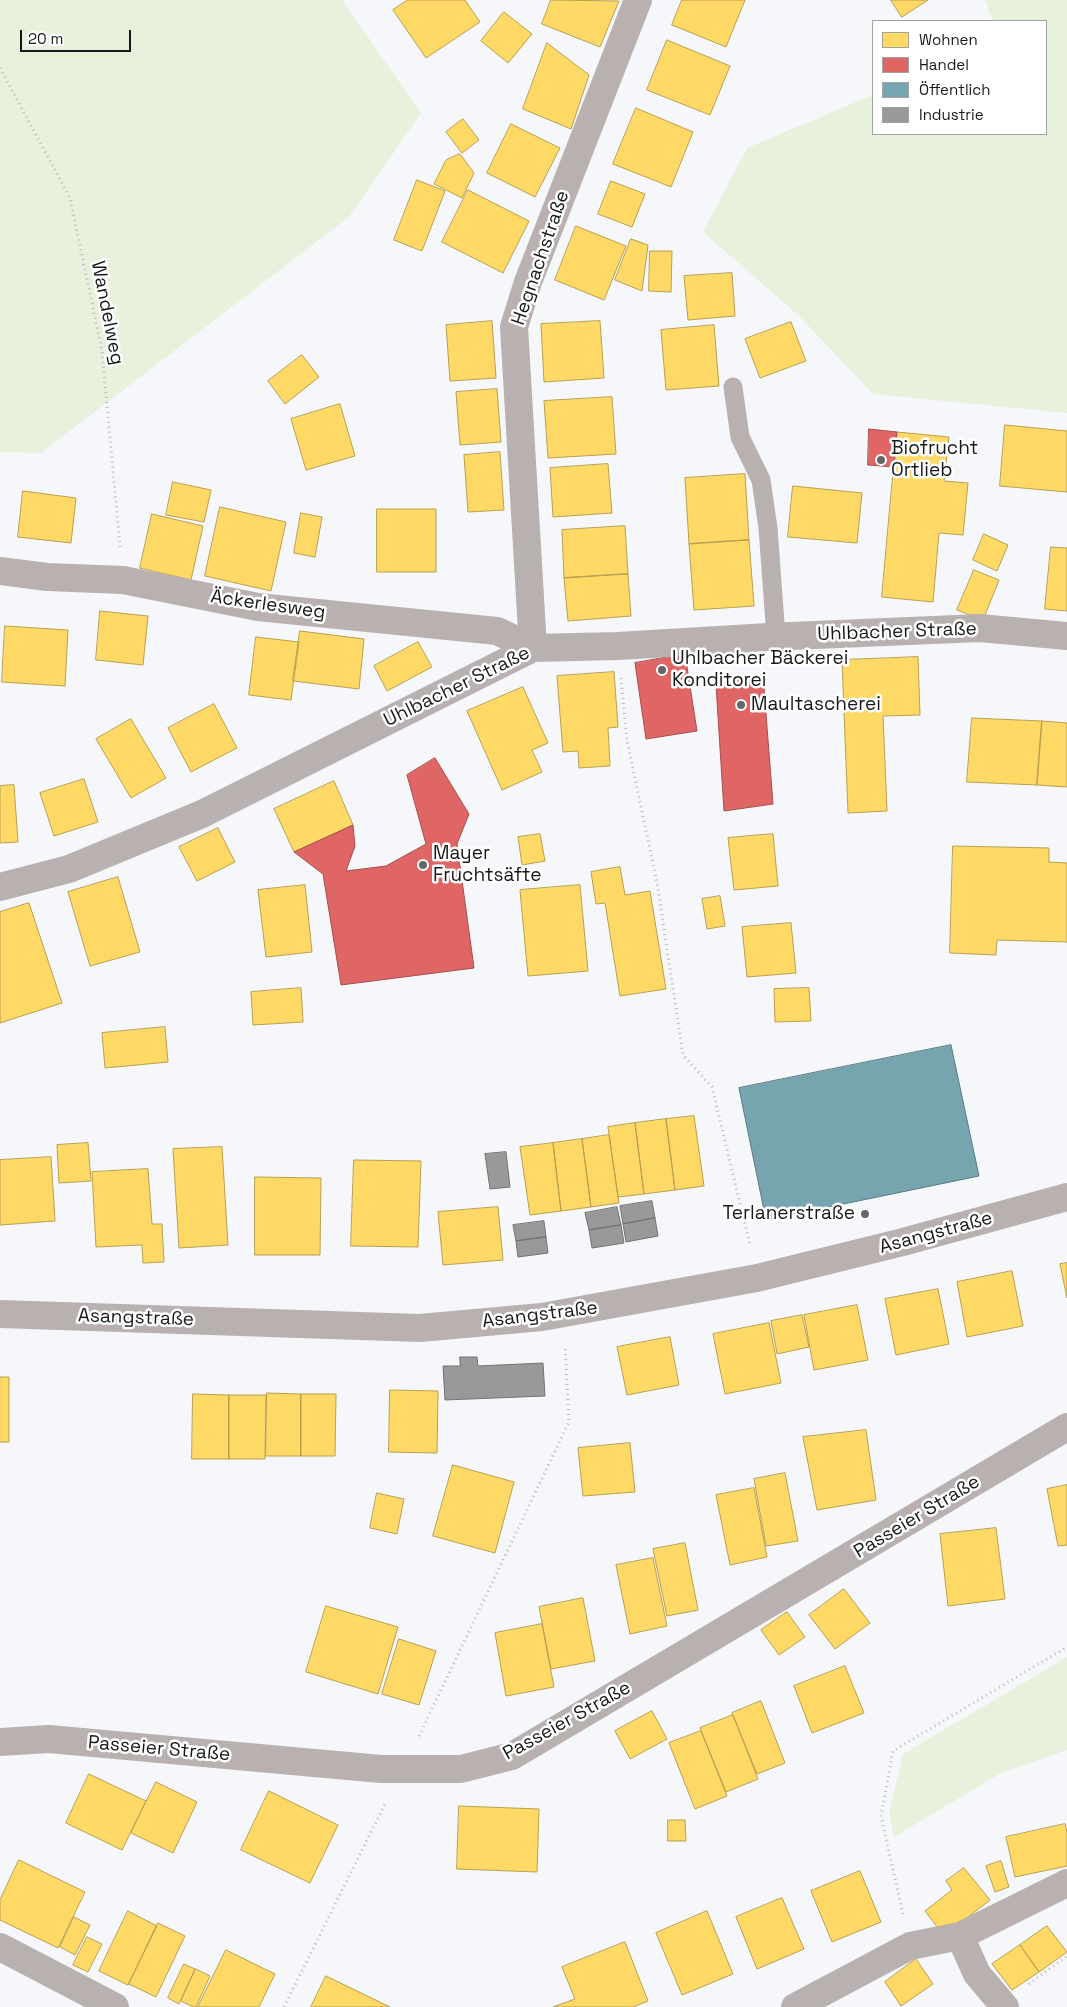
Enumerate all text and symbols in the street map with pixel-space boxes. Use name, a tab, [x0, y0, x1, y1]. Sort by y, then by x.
scale bar	[22, 20, 134, 52]
legend	[872, 20, 1047, 135]
text: 20 m	[28, 29, 63, 48]
text: Wohnen	[919, 30, 978, 49]
text: Handel	[919, 55, 969, 74]
text: Öffentlich	[919, 80, 990, 99]
text: Industrie	[919, 105, 984, 124]
street label: Hegnachstraße	[507, 188, 575, 328]
street label: Wandelweg	[86, 259, 128, 367]
place label: Biofrucht Ortlieb	[891, 438, 978, 482]
marker: Biofrucht Ortlieb	[875, 454, 887, 466]
street label: Äckerlesweg	[209, 586, 327, 624]
street label: Uhlbacher Straße	[817, 618, 977, 646]
street label: Uhlbacher Straße	[380, 642, 534, 732]
place label: Uhlbacher Bäckerei Konditorei	[672, 648, 848, 692]
marker: Uhlbacher Bäckerei Konditorei	[656, 664, 668, 676]
place label: Maultascherei	[751, 694, 881, 716]
marker: Maultascherei	[735, 699, 747, 711]
place label: Mayer Fruchtsäfte	[433, 843, 542, 887]
marker: Mayer Fruchtsäfte	[417, 859, 429, 871]
place label: Terlanerstraße	[722, 1203, 855, 1225]
street label: Asangstraße	[877, 1207, 995, 1259]
marker: Terlanerstraße	[859, 1208, 871, 1220]
street label: Asangstraße	[481, 1297, 599, 1333]
street label: Asangstraße	[78, 1305, 194, 1331]
street label: Passeier Straße	[850, 1471, 984, 1563]
street label: Passeier Straße	[499, 1676, 635, 1766]
street label: Passeier Straße	[87, 1731, 231, 1767]

